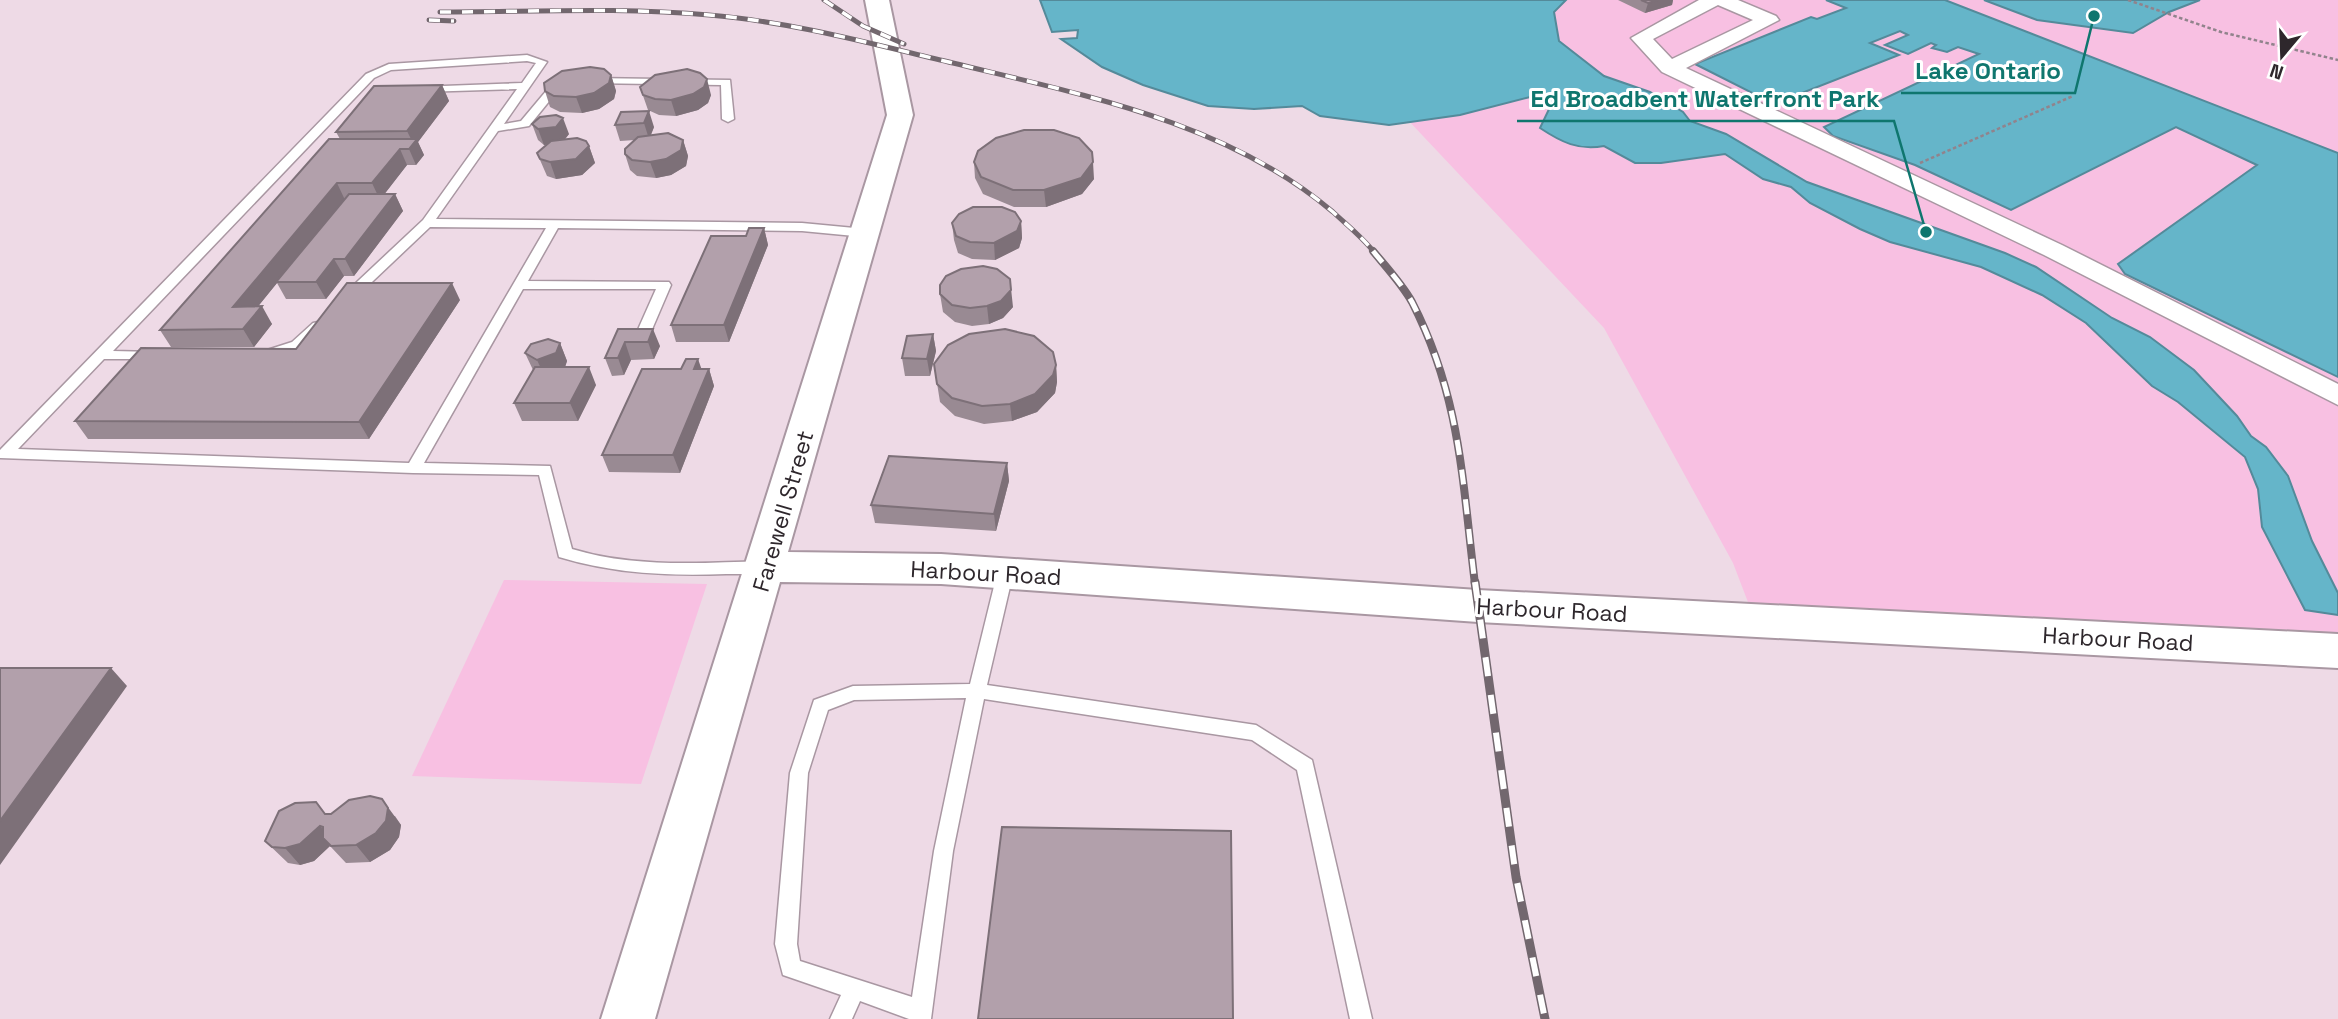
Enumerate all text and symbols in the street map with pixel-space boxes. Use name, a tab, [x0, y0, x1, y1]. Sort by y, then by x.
north arrow	[2247, 21, 2317, 91]
callout: Lake Ontario	[1901, 48, 2075, 93]
text: Lake Ontario	[1915, 55, 2061, 86]
text: N	[2267, 58, 2287, 85]
callout: Ed Broadbent Waterfront Park	[1517, 76, 1894, 121]
text: Ed Broadbent Waterfront Park	[1530, 83, 1880, 114]
street label: Farewell Street	[746, 427, 820, 595]
street label: Harbour Road	[910, 554, 1062, 592]
street label: Harbour Road	[1476, 591, 1628, 629]
street label: Harbour Road	[2042, 620, 2194, 658]

